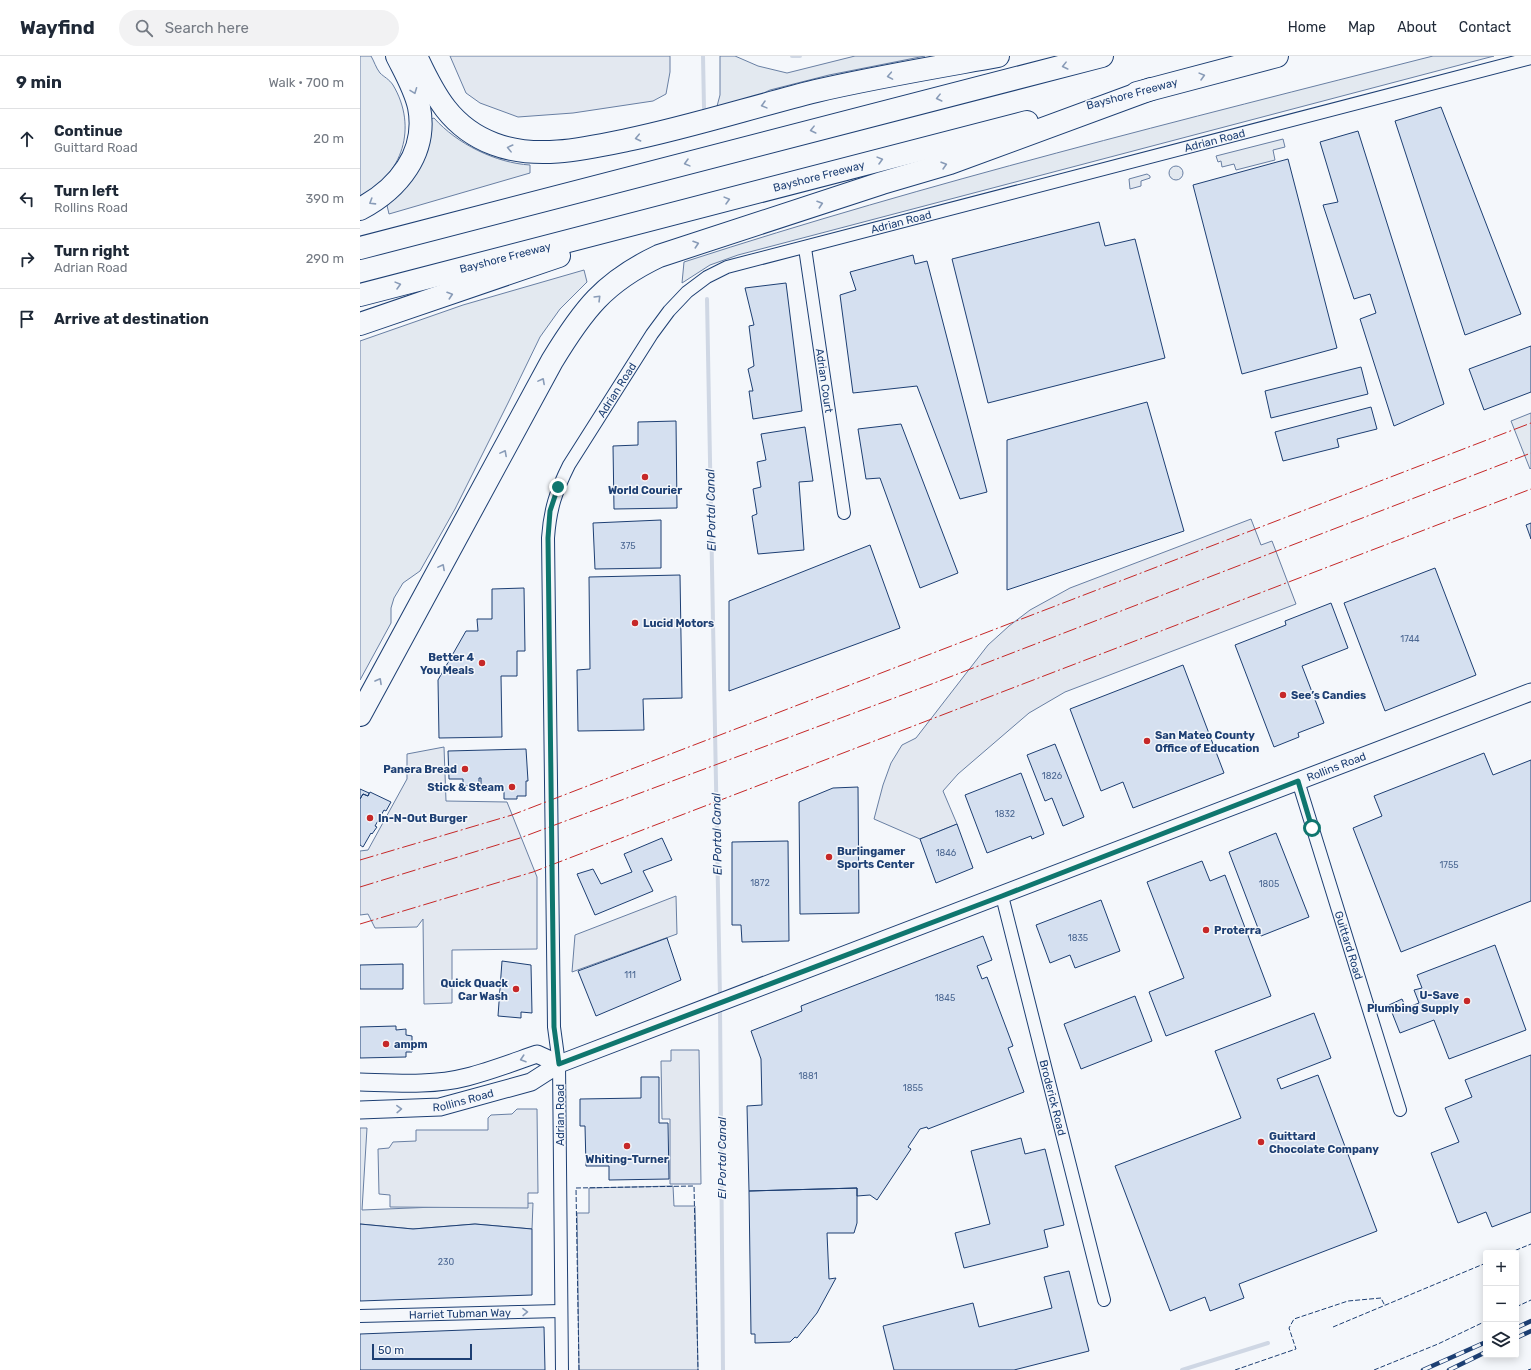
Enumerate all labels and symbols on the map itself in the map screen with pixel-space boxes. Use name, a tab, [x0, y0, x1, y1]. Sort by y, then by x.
one-way arrow	[1061, 61, 1068, 69]
one-way arrow	[887, 71, 894, 79]
one-way arrow	[1199, 72, 1206, 81]
street label: Bayshore Freeway	[1085, 76, 1179, 112]
one-way arrow	[409, 88, 417, 95]
one-way arrow	[936, 93, 943, 102]
one-way arrow	[761, 100, 768, 109]
one-way arrow	[810, 126, 816, 134]
street label: Adrian Road	[1183, 126, 1246, 154]
one-way arrow	[635, 133, 641, 141]
one-way arrow	[506, 144, 513, 153]
one-way arrow	[876, 156, 883, 165]
one-way arrow	[684, 158, 690, 166]
street label: Bayshore Freeway	[772, 158, 866, 194]
one-way arrow	[940, 161, 947, 170]
one-way arrow	[723, 196, 730, 205]
one-way arrow	[369, 197, 376, 205]
one-way arrow	[816, 200, 823, 208]
street label: Adrian Road	[869, 208, 933, 236]
street label: Bayshore Freeway	[458, 239, 552, 275]
one-way arrow	[693, 240, 700, 249]
one-way arrow	[394, 281, 401, 290]
one-way arrow	[447, 291, 454, 299]
one-way arrow	[593, 295, 601, 303]
street label: Adrian Court	[813, 347, 836, 414]
street label: Adrian Road	[595, 360, 639, 420]
one-way arrow	[537, 378, 545, 385]
one-way arrow	[499, 450, 506, 457]
water label: El Portal Canal	[703, 468, 719, 551]
marker: World Courier	[640, 472, 650, 482]
route end	[549, 478, 567, 496]
place label: World Courier	[608, 484, 682, 497]
house number: 375	[620, 541, 636, 551]
one-way arrow	[437, 564, 444, 571]
place label: Lucid Motors	[643, 617, 714, 630]
marker: Lucid Motors	[630, 618, 640, 628]
house number: 1744	[1400, 634, 1420, 644]
place label: Better 4 You Meals	[420, 651, 474, 677]
marker: Better 4 You Meals	[477, 658, 487, 668]
one-way arrow	[374, 678, 382, 685]
place label: See’s Candies	[1291, 689, 1366, 702]
marker: See’s Candies	[1278, 690, 1288, 700]
place label: San Mateo County Office of Education	[1155, 729, 1259, 755]
marker: San Mateo County Office of Education	[1142, 736, 1152, 746]
street label: Rollins Road	[1305, 749, 1368, 784]
place label: Panera Bread	[383, 763, 457, 776]
marker: Panera Bread	[460, 764, 470, 774]
house number: 1826	[1042, 771, 1063, 781]
place label: Stick & Steam	[427, 781, 504, 794]
marker: Stick & Steam	[507, 782, 517, 792]
water label: El Portal Canal	[709, 792, 725, 875]
house number: 1832	[995, 809, 1015, 819]
place label: In-N-Out Burger	[378, 812, 468, 825]
marker: In-N-Out Burger	[365, 813, 375, 823]
route start	[1303, 819, 1321, 837]
place label: Burlingamer Sports Center	[837, 845, 914, 871]
house number: 1846	[936, 848, 957, 858]
marker: Burlingamer Sports Center	[824, 852, 834, 862]
house number: 1755	[1439, 860, 1459, 870]
house number: 1872	[750, 878, 770, 888]
house number: 1805	[1259, 879, 1279, 889]
street label: Guittard Road	[1332, 909, 1366, 981]
place label: Proterra	[1214, 924, 1261, 937]
marker: Proterra	[1201, 925, 1211, 935]
house number: 1835	[1068, 933, 1088, 943]
house number: 111	[624, 970, 636, 980]
place label: Quick Quack Car Wash	[440, 977, 509, 1003]
marker: Quick Quack Car Wash	[511, 984, 521, 994]
place label: U-Save Plumbing Supply	[1367, 989, 1459, 1015]
house number: 1845	[935, 993, 955, 1003]
marker: U-Save Plumbing Supply	[1462, 996, 1472, 1006]
place label: ampm	[394, 1038, 428, 1051]
marker: ampm	[381, 1039, 391, 1049]
one-way arrow	[520, 1054, 527, 1063]
street label: Broderick Road	[1037, 1058, 1069, 1137]
house number: 1881	[798, 1071, 818, 1081]
house number: 1855	[903, 1083, 923, 1093]
street label: Adrian Road	[554, 1084, 567, 1146]
street label: Rollins Road	[432, 1086, 495, 1114]
one-way arrow	[396, 1104, 402, 1113]
water label: El Portal Canal	[715, 1116, 729, 1199]
place label: Guittard Chocolate Company	[1269, 1130, 1379, 1156]
marker: Guittard Chocolate Company	[1256, 1137, 1266, 1147]
marker: Whiting-Turner	[622, 1141, 632, 1151]
place label: Whiting-Turner	[585, 1153, 669, 1166]
house number: 230	[438, 1257, 454, 1267]
street label: Harriet Tubman Way	[409, 1306, 511, 1321]
one-way arrow	[522, 1308, 528, 1316]
scale bar	[372, 1342, 472, 1361]

